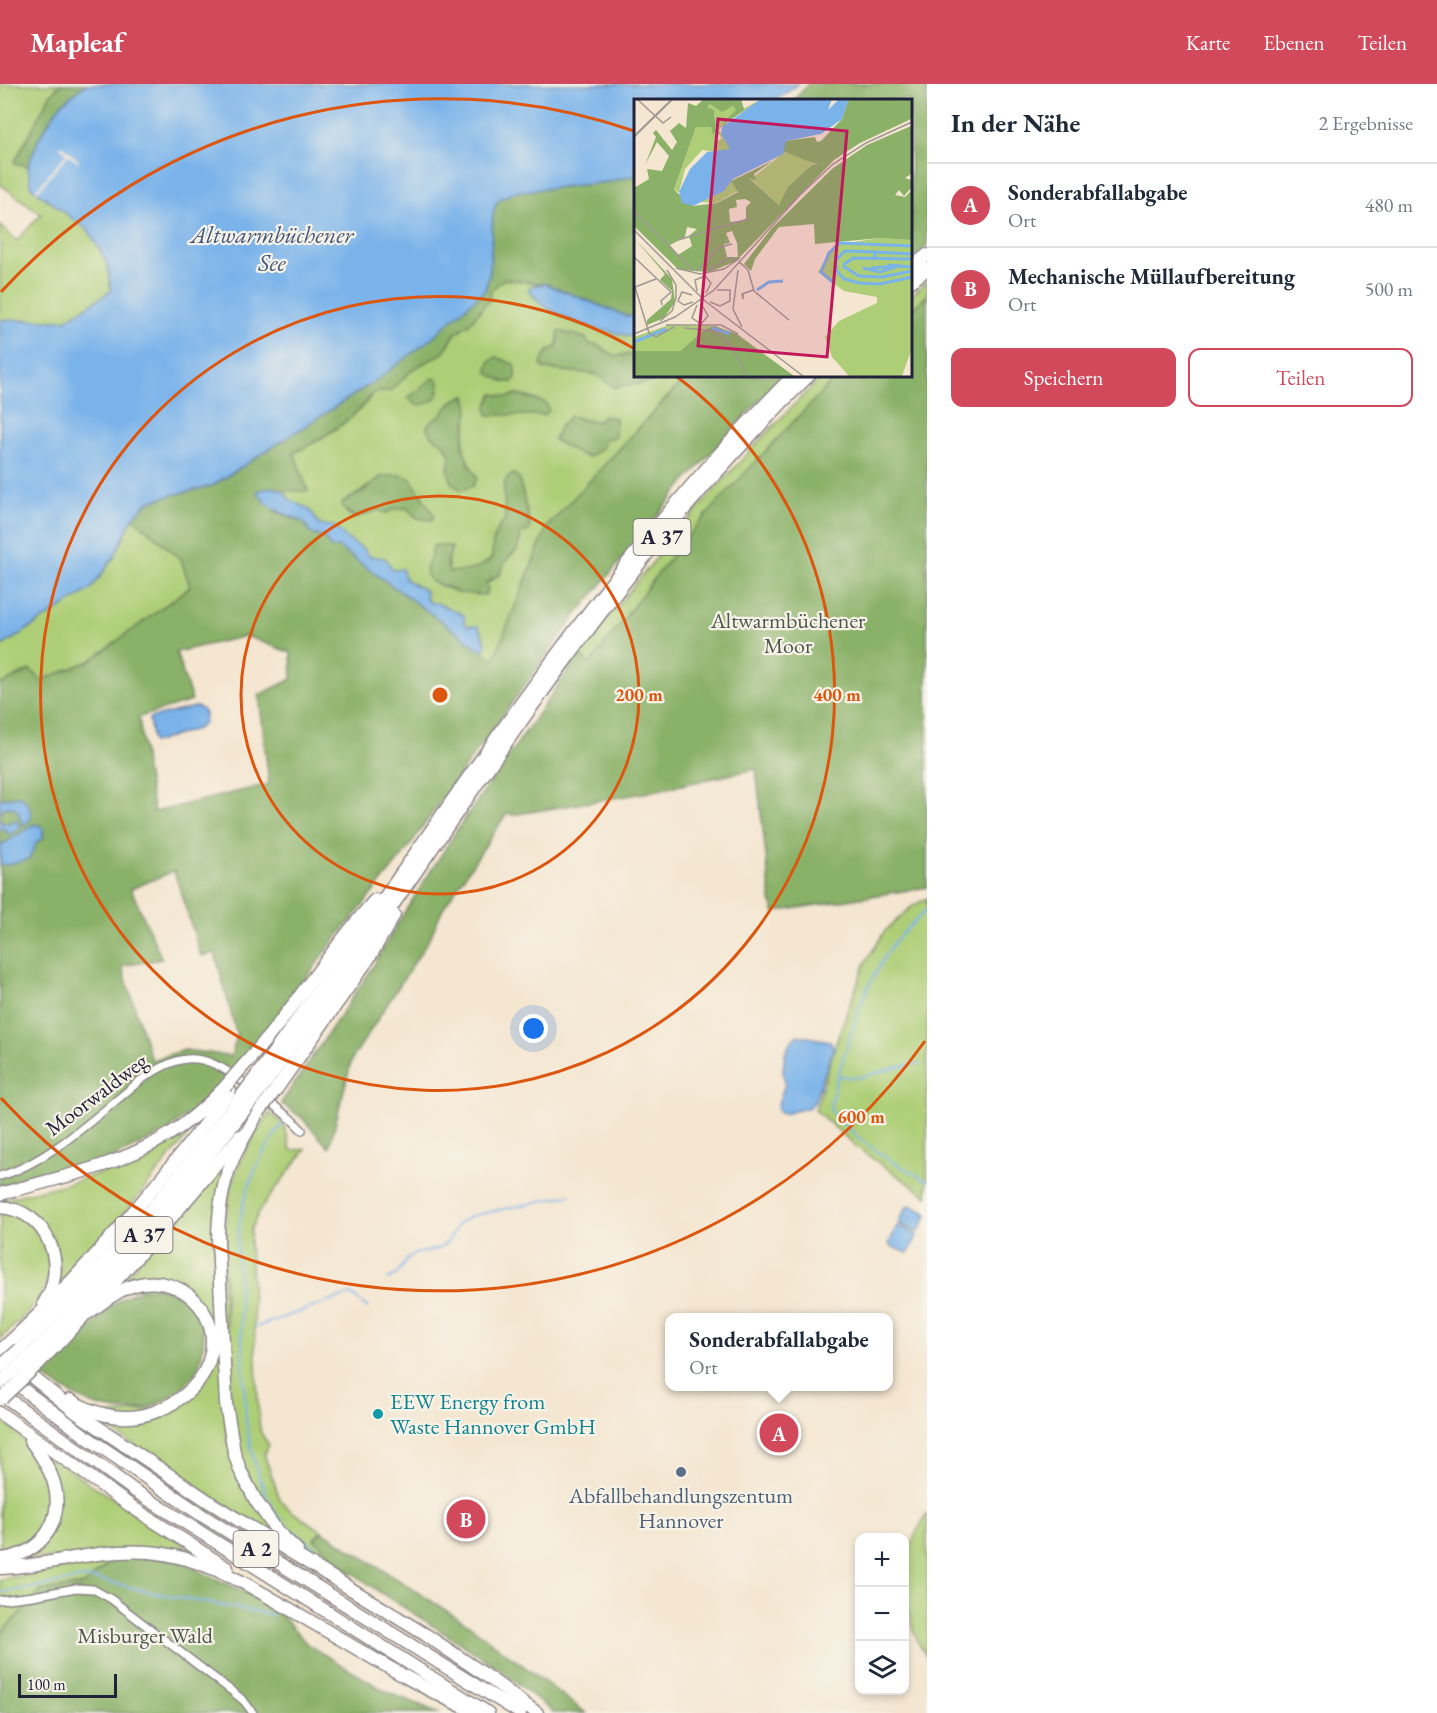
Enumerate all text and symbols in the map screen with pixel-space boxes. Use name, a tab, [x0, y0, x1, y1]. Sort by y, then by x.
text: Mapleaf	[30, 24, 124, 60]
text: Karte	[1186, 29, 1230, 56]
text: Ebenen	[1263, 29, 1324, 56]
text: Teilen	[1357, 29, 1407, 56]
inset map	[634, 99, 912, 376]
text: In der Nähe	[951, 106, 1080, 140]
text: 2 Ergebnisse	[1318, 110, 1413, 136]
text: Sonderabfallabgabe	[1008, 178, 1187, 207]
text: A	[963, 192, 978, 218]
text: 480 m	[1365, 192, 1413, 218]
text: Ort	[1008, 207, 1036, 233]
water label: Altwarmbüchener See	[189, 219, 355, 278]
text: Mechanische Müllaufbereitung	[1008, 262, 1295, 291]
text: B	[964, 276, 977, 302]
text: 500 m	[1365, 276, 1413, 302]
text: Ort	[1008, 291, 1036, 317]
button: Speichern	[951, 348, 1176, 407]
button: Teilen	[1188, 348, 1413, 407]
road number: A 37	[634, 519, 690, 555]
park label: Altwarmbüchener Moor	[710, 606, 866, 660]
text: 200 m	[615, 683, 663, 706]
text: 400 m	[813, 683, 861, 706]
centre of rings	[430, 685, 450, 705]
your location	[519, 1014, 548, 1043]
street label: Moorwaldweg	[39, 1046, 154, 1142]
text: 600 m	[837, 1105, 885, 1128]
road number: A 37	[116, 1217, 172, 1253]
popup	[665, 1313, 893, 1391]
text: Sonderabfallabgabe	[689, 1325, 869, 1354]
text: Ort	[689, 1354, 718, 1380]
place label: EEW Energy from Waste Hannover GmbH	[390, 1387, 596, 1441]
marker: EEW Energy from Waste Hannover GmbH	[371, 1407, 385, 1421]
pin: A	[760, 1410, 798, 1456]
marker: Abfallbehandlungszentum Hannover	[674, 1465, 688, 1479]
place label: Abfallbehandlungszentum Hannover	[568, 1481, 793, 1535]
pin: B	[446, 1496, 486, 1542]
road number: A 2	[234, 1531, 278, 1567]
map controls	[855, 1533, 909, 1695]
button: +	[855, 1533, 909, 1587]
button: −	[855, 1587, 909, 1641]
park label: Misburger Wald	[77, 1621, 214, 1650]
button: layers	[855, 1641, 909, 1695]
scale bar	[18, 1671, 117, 1698]
text: 100 m	[27, 1674, 66, 1695]

